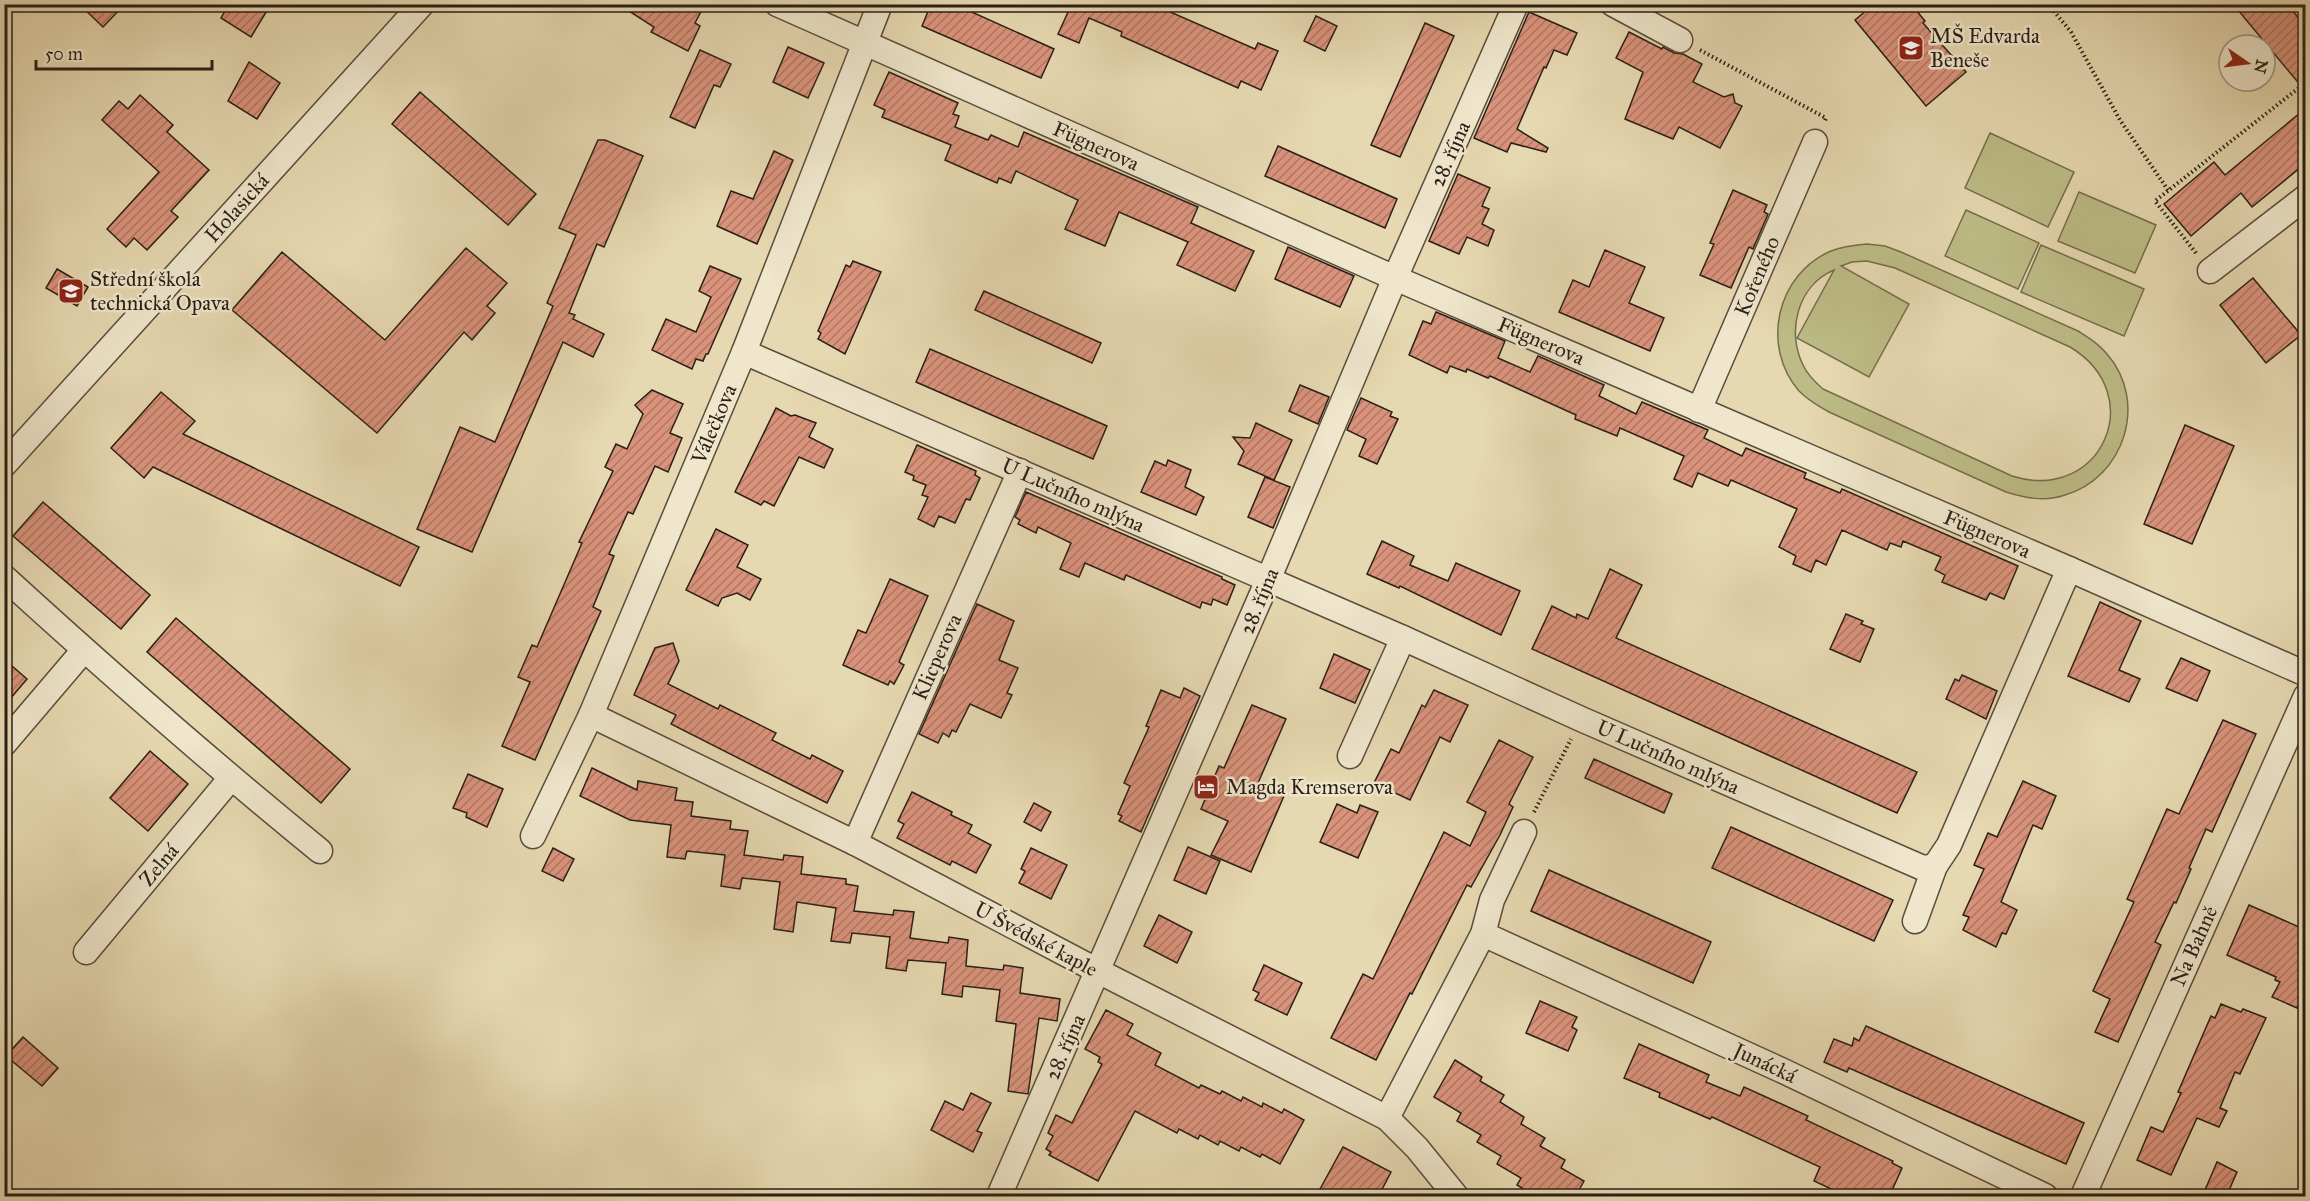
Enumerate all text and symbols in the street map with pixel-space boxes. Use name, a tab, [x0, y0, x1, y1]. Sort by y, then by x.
place label: MŠ Edvarda Beneše	[1930, 23, 2040, 73]
scale bar	[36, 33, 212, 71]
school or university icon: MŠ Edvarda Beneše	[1896, 33, 1926, 63]
north arrow	[2217, 33, 2277, 93]
text: 50 m	[45, 43, 83, 65]
text: N	[2250, 58, 2272, 76]
street label: Fügnerova	[1049, 115, 1143, 177]
street label: 28. října	[1424, 117, 1476, 191]
street label: Holasická	[199, 168, 275, 248]
street label: Kořeného	[1729, 232, 1786, 320]
place label: Střední škola technická Opava	[90, 266, 230, 316]
school or university icon: Střední škola technická Opava	[56, 276, 86, 306]
street label: Fügnerova	[1494, 311, 1589, 371]
street label: Válečkova	[685, 380, 742, 469]
street label: U Lučního mlýna	[997, 452, 1149, 538]
street label: Fügnerova	[1940, 504, 2035, 564]
street label: 28. října	[1233, 564, 1285, 638]
street label: Klicperova	[906, 610, 968, 704]
street label: U Lučního mlýna	[1592, 714, 1744, 800]
hotel icon: Magda Kremserova	[1191, 772, 1221, 802]
place label: Magda Kremserova	[1226, 774, 1393, 800]
street label: Zelná	[134, 838, 184, 892]
street label: U Švédské kaple	[970, 896, 1102, 982]
street label: Na Bahně	[2165, 902, 2223, 990]
street label: 28. října	[1039, 1010, 1091, 1084]
street label: Junácká	[1727, 1036, 1801, 1089]

